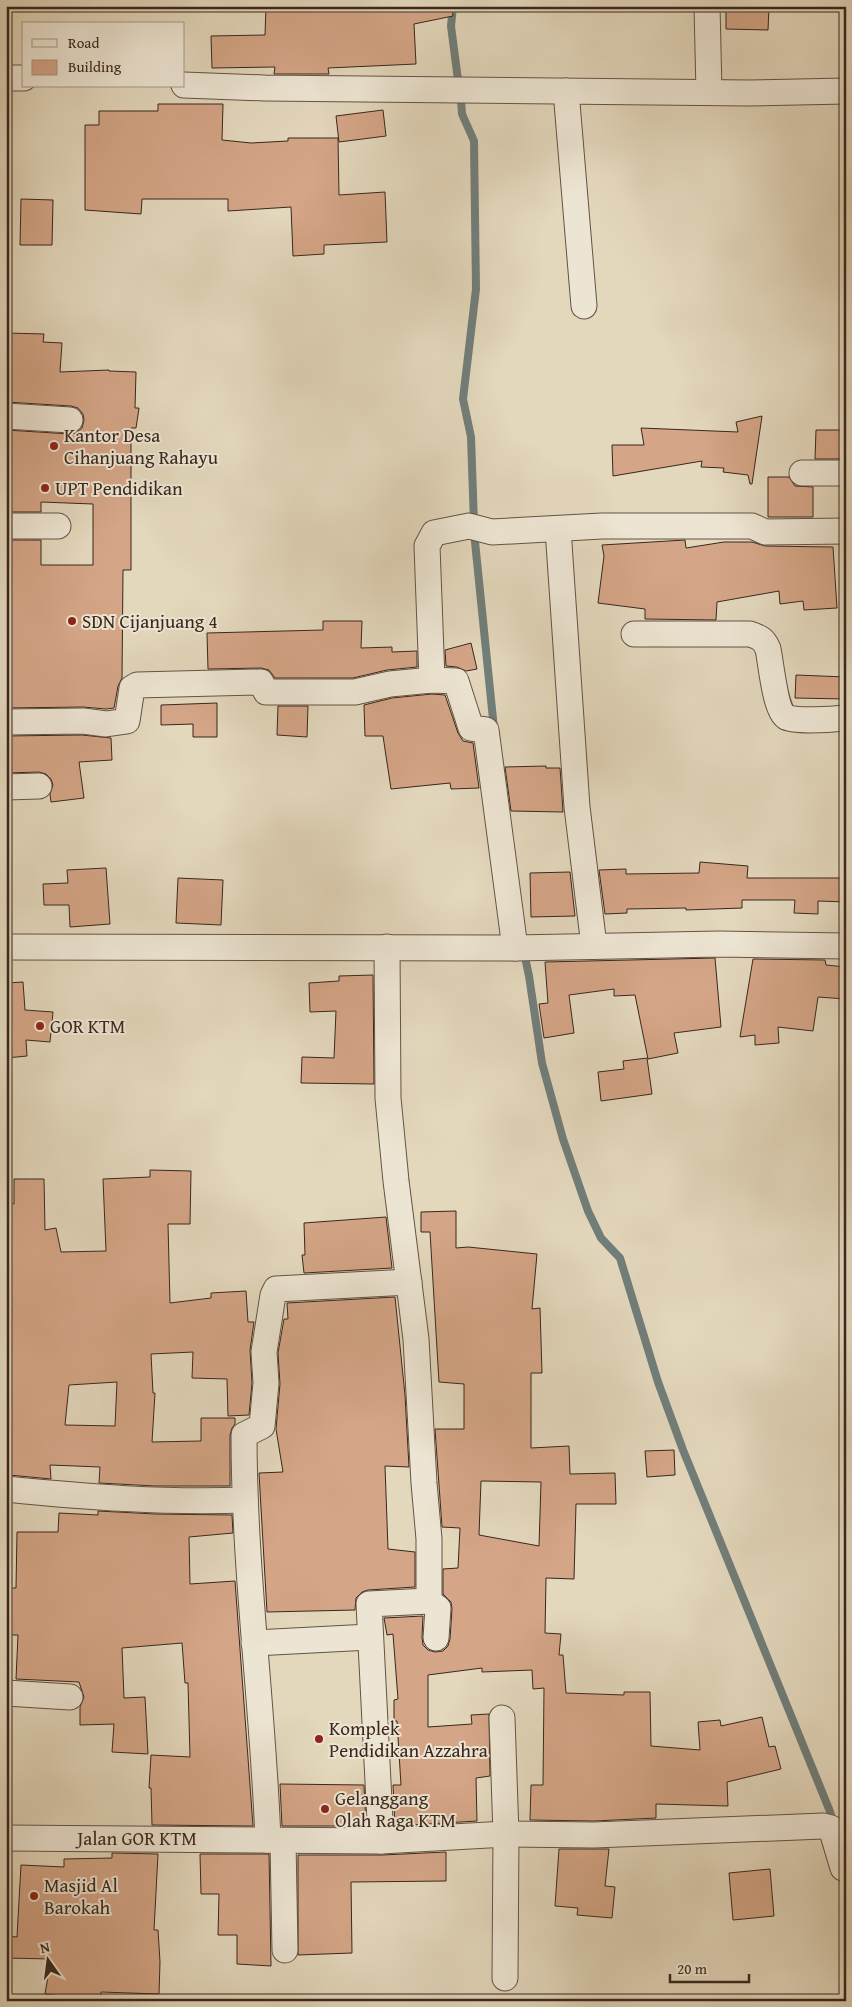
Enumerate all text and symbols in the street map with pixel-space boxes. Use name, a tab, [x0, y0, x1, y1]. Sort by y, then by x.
legend	[22, 22, 185, 88]
text: Road	[68, 32, 99, 53]
text: Building	[68, 56, 122, 77]
place label: Kantor Desa Cihanjuang Rahayu	[64, 421, 219, 471]
marker: Kantor Desa Cihanjuang Rahayu	[48, 440, 60, 452]
place label: UPT Pendidikan	[55, 474, 183, 502]
marker: UPT Pendidikan	[39, 482, 51, 494]
place label: SDN Cijanjuang 4	[82, 607, 218, 635]
marker: SDN Cijanjuang 4	[66, 615, 78, 627]
place label: GOR KTM	[50, 1012, 125, 1040]
marker: GOR KTM	[34, 1020, 46, 1032]
place label: Komplek Pendidikan Azzahra	[329, 1714, 488, 1764]
marker: Komplek Pendidikan Azzahra	[313, 1733, 325, 1745]
place label: Gelanggang Olah Raga KTM	[335, 1784, 456, 1834]
marker: Gelanggang Olah Raga KTM	[319, 1803, 331, 1815]
street label: Jalan GOR KTM	[75, 1824, 197, 1852]
place label: Masjid Al Barokah	[44, 1871, 118, 1921]
marker: Masjid Al Barokah	[28, 1890, 40, 1902]
north arrow	[22, 1934, 72, 1984]
text: N	[38, 1936, 52, 1958]
scale bar	[670, 1952, 748, 1984]
text: 20 m	[677, 1958, 708, 1979]

